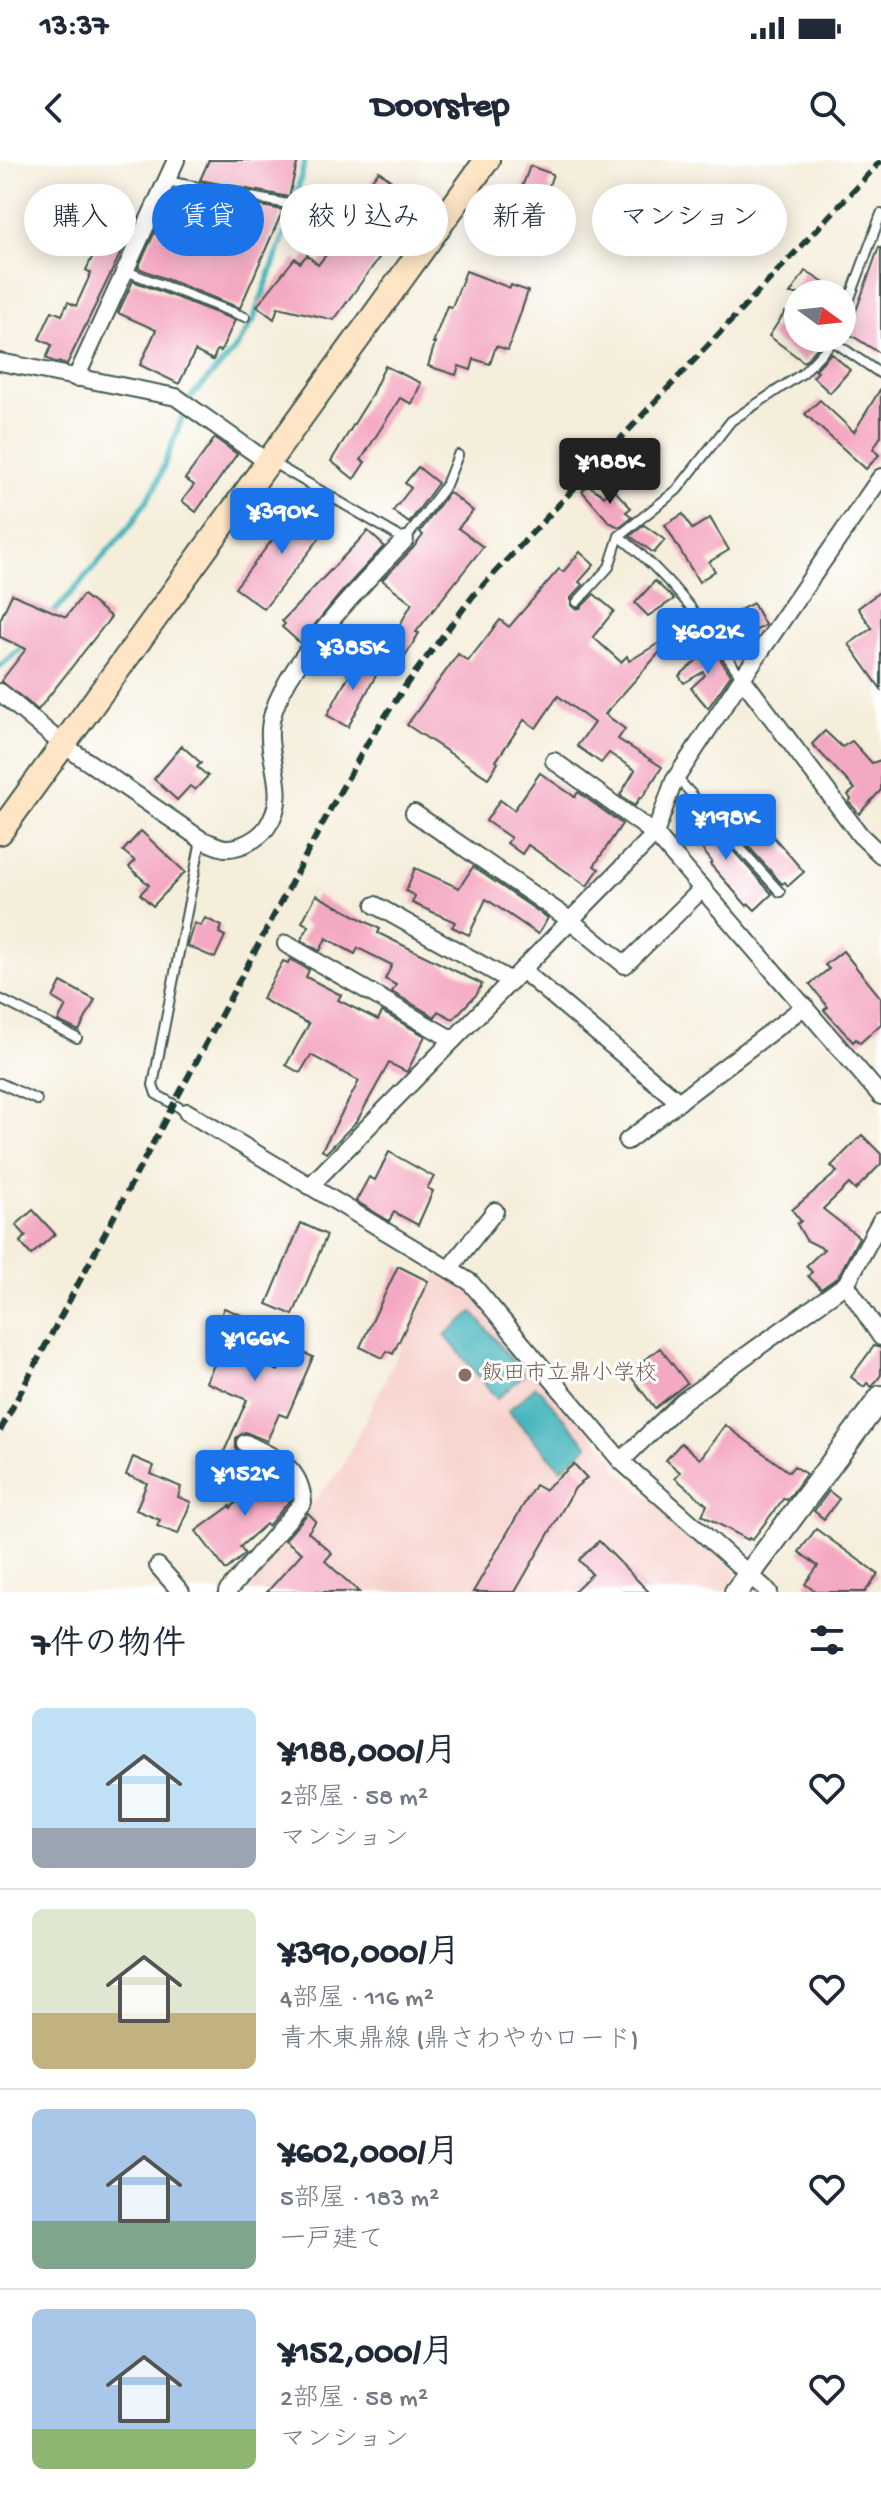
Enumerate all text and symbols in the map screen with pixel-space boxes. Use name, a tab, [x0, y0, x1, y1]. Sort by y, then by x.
text: 13:37	[40, 11, 108, 46]
icon: back	[32, 86, 76, 130]
icon: search	[805, 86, 849, 130]
text: Doorstep	[372, 87, 509, 130]
chip: 購入	[24, 184, 136, 256]
chip: 賃貸	[152, 184, 264, 256]
chip: 絞り込み	[280, 184, 448, 256]
chip: 新着	[464, 184, 576, 256]
chip: マンション	[592, 184, 787, 256]
north arrow	[784, 280, 856, 352]
map controls	[784, 280, 856, 352]
pin: ¥188K	[554, 438, 666, 506]
text: ¥188K	[577, 448, 643, 479]
pin: ¥390K	[226, 488, 338, 556]
text: ¥390K	[248, 498, 316, 529]
pin: ¥602K	[652, 608, 764, 676]
text: ¥602K	[674, 618, 742, 649]
pin: ¥385K	[297, 624, 409, 692]
text: ¥385K	[319, 634, 387, 665]
pin: ¥198K	[670, 794, 782, 862]
text: ¥198K	[694, 804, 758, 835]
pin: ¥166K	[199, 1315, 311, 1383]
text: ¥166K	[223, 1325, 287, 1356]
place label: 飯田市立鼎小学校	[481, 1361, 657, 1388]
marker: 飯田市立鼎小学校	[456, 1366, 474, 1384]
pin: ¥152K	[189, 1450, 301, 1518]
text: ¥152K	[213, 1460, 277, 1491]
icon: filters	[805, 1618, 849, 1662]
text: 7件の物件	[32, 1627, 186, 1667]
text: ¥188,000/月	[280, 1734, 458, 1774]
icon: home	[96, 1740, 192, 1836]
icon: heart	[805, 1766, 849, 1810]
text: 2部屋 · 58 m²	[280, 1784, 428, 1815]
text: マンション	[280, 1825, 409, 1856]
text: ¥390,000/月	[280, 1935, 461, 1975]
icon: home	[96, 1941, 192, 2037]
icon: heart	[805, 1967, 849, 2011]
text: 4部屋 · 116 m²	[280, 1985, 434, 2016]
text: 青木東鼎線 (鼎さわやかロード)	[280, 2026, 639, 2057]
text: ¥602,000/月	[280, 2135, 460, 2175]
icon: home	[96, 2141, 192, 2237]
icon: heart	[805, 2167, 849, 2211]
text: 5部屋 · 183 m²	[280, 2185, 439, 2216]
text: 一戸建て	[280, 2226, 384, 2257]
text: ¥152,000/月	[280, 2335, 455, 2375]
icon: home	[96, 2341, 192, 2437]
icon: heart	[805, 2367, 849, 2411]
text: 2部屋 · 58 m²	[280, 2385, 428, 2416]
text: マンション	[280, 2426, 409, 2457]

